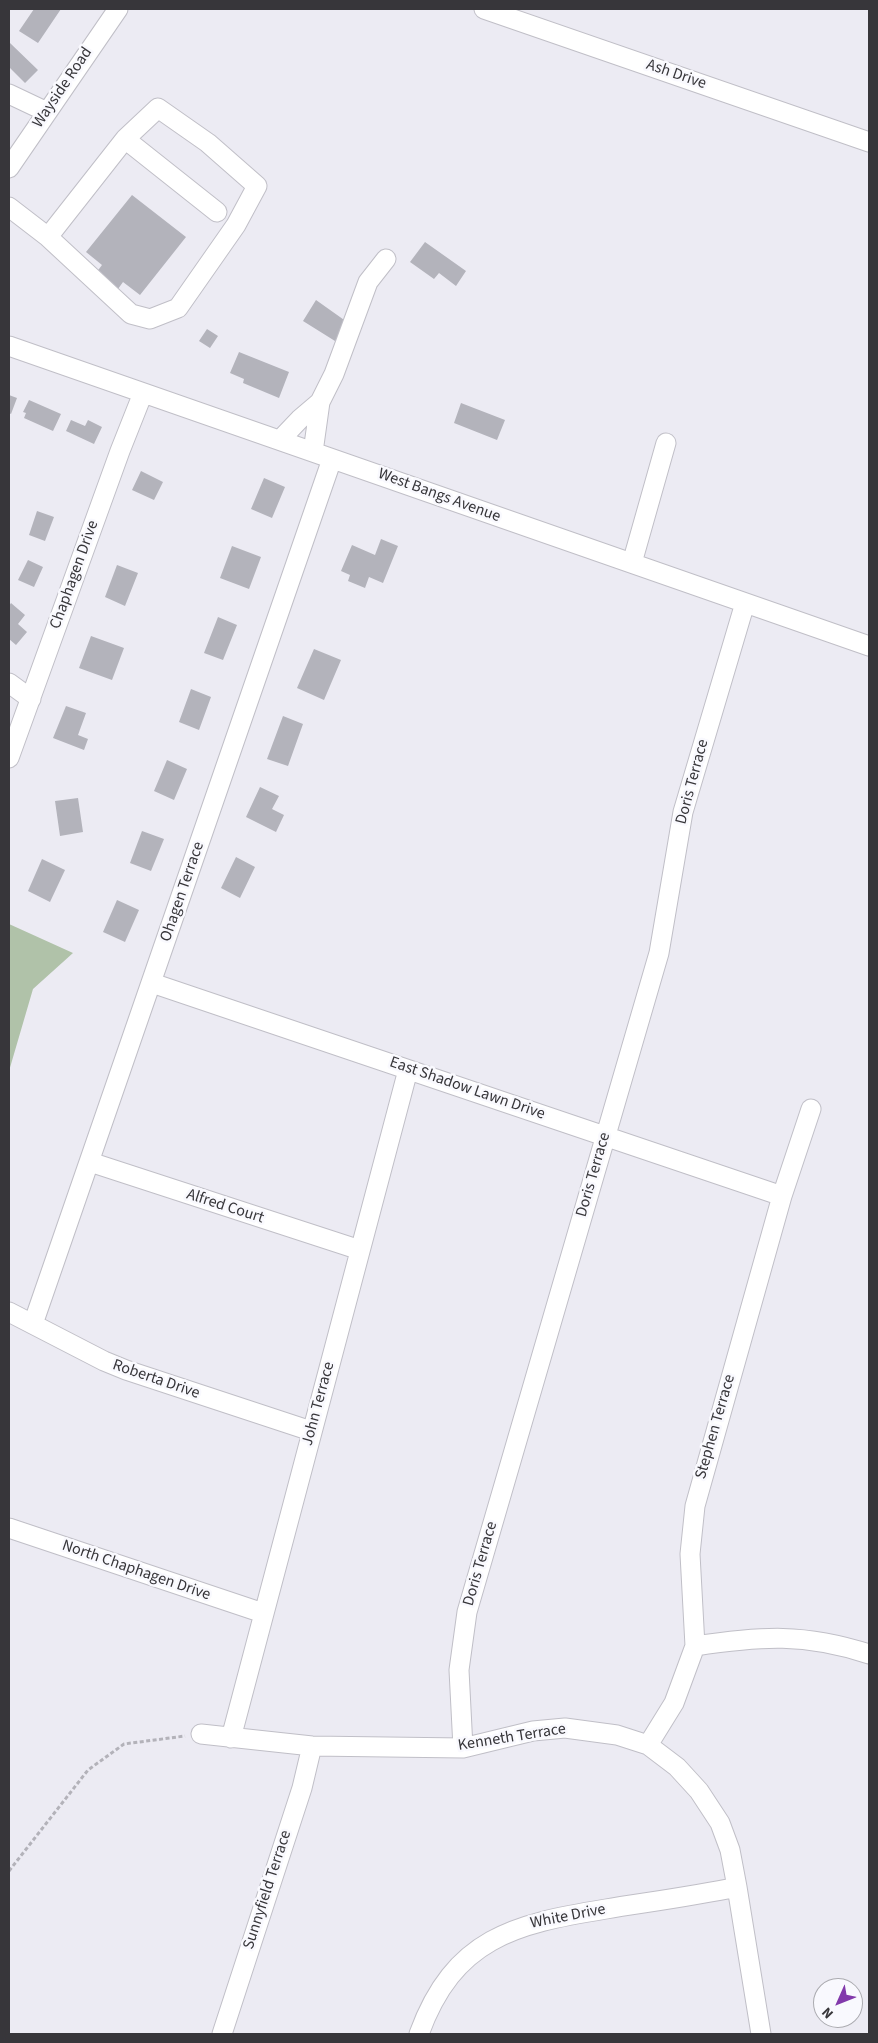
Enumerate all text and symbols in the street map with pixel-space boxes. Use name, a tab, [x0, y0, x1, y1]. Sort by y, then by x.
street label: Wayside Road	[29, 44, 97, 132]
street label: Ash Drive	[643, 56, 709, 94]
street label: West Bangs Avenue	[375, 465, 503, 527]
street label: Chaphagen Drive	[46, 518, 104, 632]
street label: Doris Terrace	[672, 737, 714, 827]
street label: Ohagen Terrace	[157, 840, 209, 944]
street label: East Shadow Lawn Drive	[387, 1053, 547, 1125]
street label: Doris Terrace	[573, 1131, 615, 1219]
street label: Alfred Court	[184, 1185, 266, 1229]
street label: Roberta Drive	[110, 1356, 202, 1404]
street label: John Terrace	[299, 1360, 339, 1448]
street label: Stephen Terrace	[692, 1372, 740, 1482]
street label: Doris Terrace	[460, 1520, 502, 1608]
street label: North Chaphagen Drive	[59, 1537, 213, 1605]
street label: Kenneth Terrace	[457, 1720, 567, 1756]
street label: Sunnyfield Terrace	[240, 1828, 296, 1952]
street label: White Drive	[529, 1900, 607, 1934]
north arrow	[813, 1978, 863, 2028]
text: N	[818, 2002, 838, 2023]

